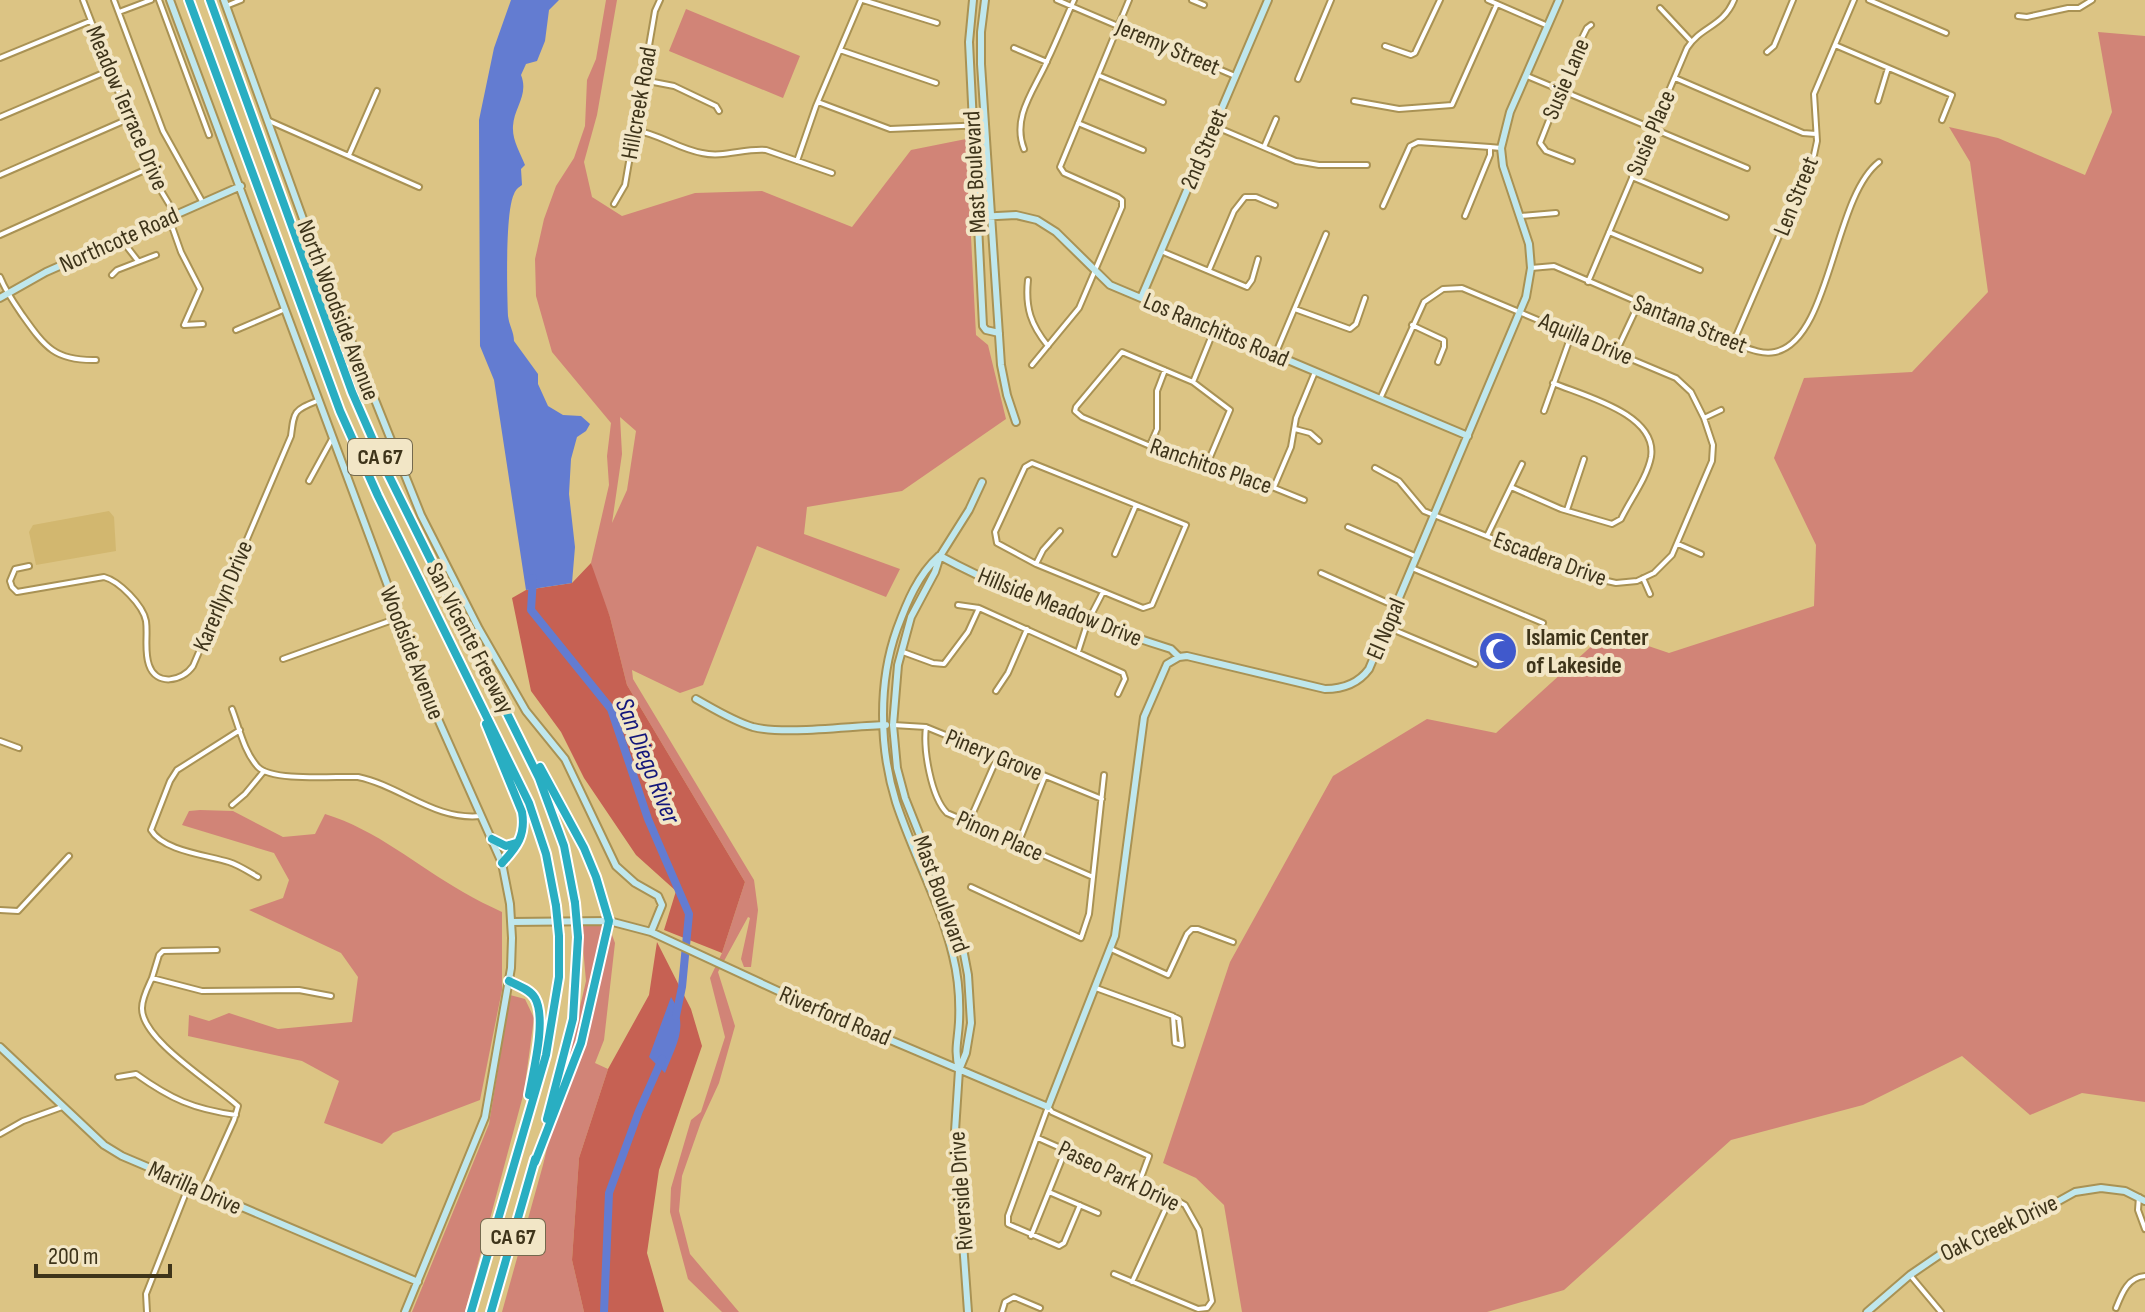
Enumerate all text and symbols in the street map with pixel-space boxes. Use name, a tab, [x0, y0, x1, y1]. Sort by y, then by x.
street label: Jeremy Street	[1111, 12, 1224, 82]
street label: Meadow Terrace Drive	[79, 22, 175, 194]
street label: Susie Lane	[1536, 34, 1596, 124]
street label: Hillcreek Road	[615, 44, 663, 162]
street label: Susie Place	[1620, 86, 1682, 180]
street label: 2nd Street	[1174, 104, 1234, 194]
street label: Mast Boulevard	[957, 110, 993, 234]
street label: Len Street	[1767, 152, 1825, 240]
street label: Northcote Road	[55, 201, 183, 279]
street label: North Woodside Avenue	[290, 216, 386, 404]
street label: Los Ranchitos Road	[1139, 286, 1293, 374]
street label: Santana Street	[1629, 288, 1751, 360]
street label: Aquilla Drive	[1534, 306, 1637, 372]
street label: Ranchitos Place	[1146, 432, 1276, 500]
road number: CA 67	[348, 439, 412, 475]
street label: Escadera Drive	[1490, 525, 1610, 593]
street label: Karerllyn Drive	[187, 536, 259, 656]
street label: San Vicente Freeway	[420, 558, 520, 718]
street label: Hillside Meadow Drive	[974, 561, 1146, 653]
street label: Woodside Avenue	[373, 582, 451, 724]
street label: El Nopal	[1360, 594, 1412, 664]
place label: Islamic Center of Lakeside	[1526, 623, 1649, 680]
mosque icon: Islamic Center of Lakeside	[1477, 630, 1519, 672]
water label: San Diego River	[608, 694, 687, 830]
street label: Pinery Grove	[941, 723, 1047, 787]
street label: Pinon Place	[952, 804, 1048, 868]
street label: Mast Boulevard	[906, 831, 976, 957]
street label: Riverford Road	[775, 980, 895, 1052]
street label: Riverside Drive	[942, 1130, 980, 1252]
street label: Paseo Park Drive	[1053, 1134, 1185, 1218]
street label: Marilla Drive	[144, 1155, 246, 1221]
street label: Oak Creek Drive	[1936, 1188, 2062, 1268]
road number: CA 67	[481, 1219, 545, 1255]
scale bar	[36, 1228, 170, 1278]
text: 200 m	[48, 1242, 99, 1271]

